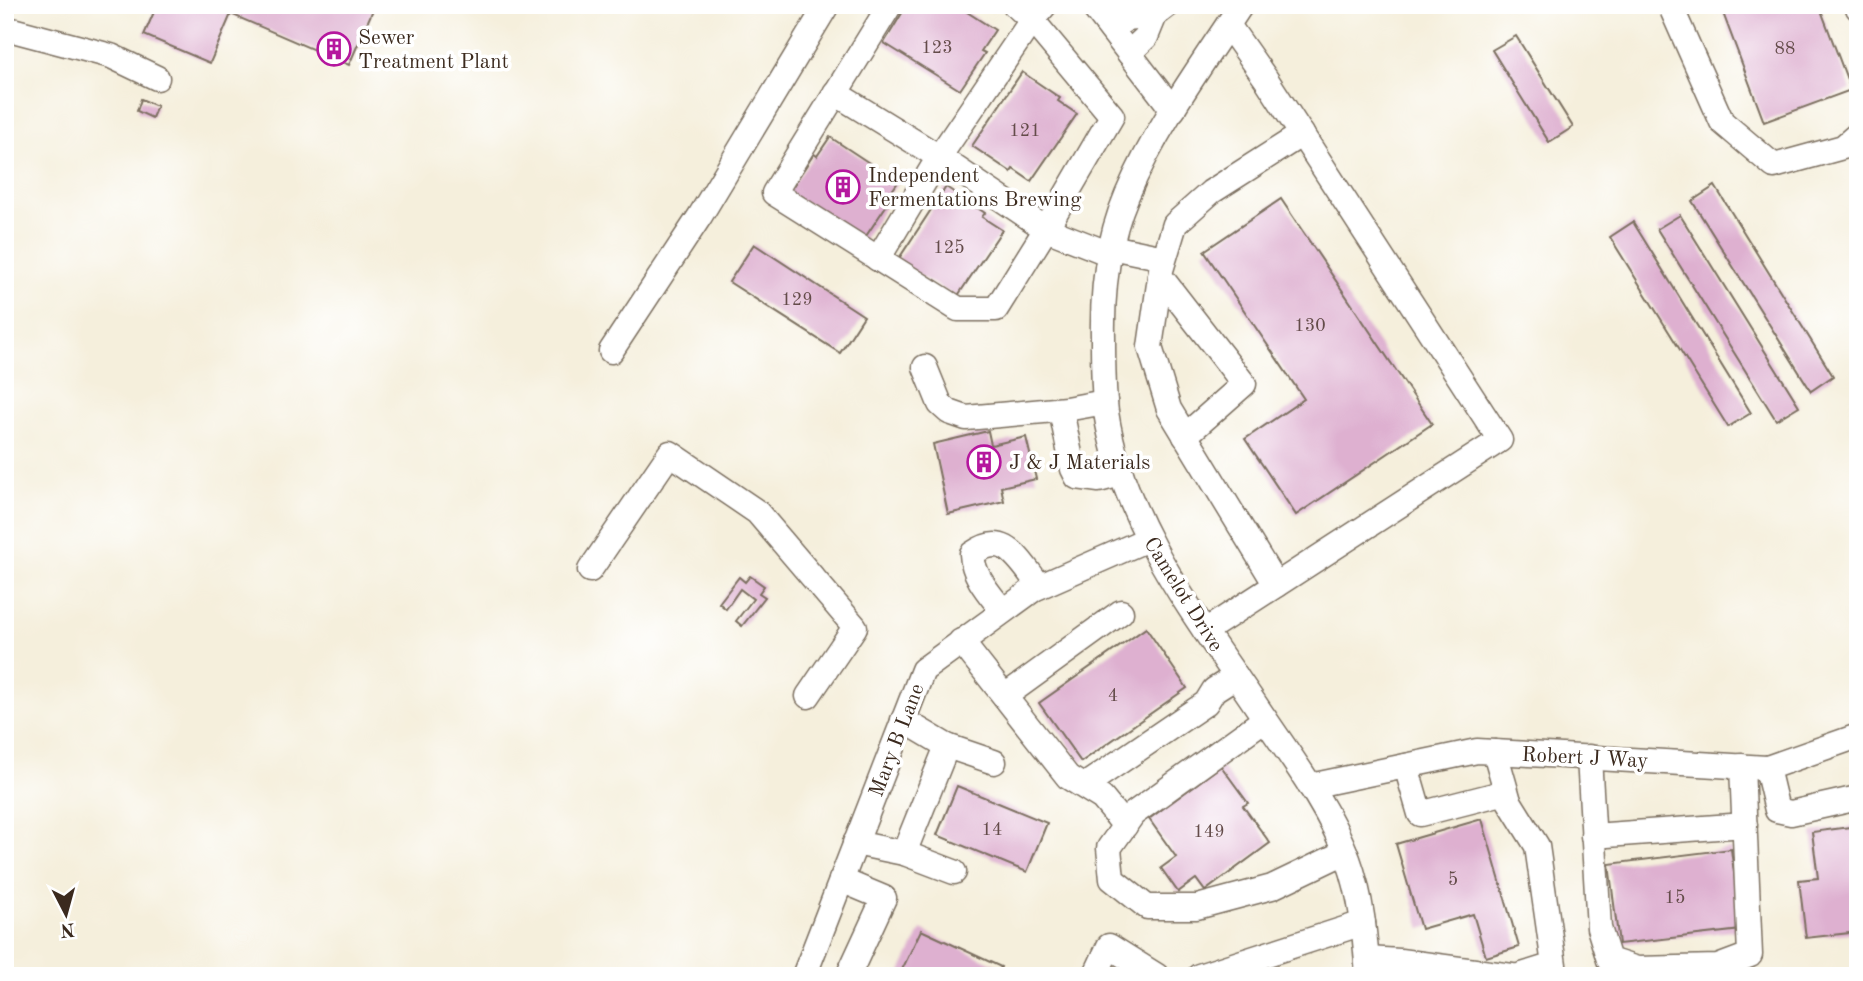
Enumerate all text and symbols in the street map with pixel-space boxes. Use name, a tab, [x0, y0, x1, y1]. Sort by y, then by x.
place label: Sewer Treatment Plant	[358, 28, 509, 73]
building icon: Sewer Treatment Plant	[315, 30, 353, 68]
house number: 123	[921, 39, 953, 57]
house number: 88	[1775, 40, 1795, 58]
house number: 121	[1009, 122, 1041, 140]
place label: Independent Fermentations Brewing	[868, 166, 1082, 211]
building icon: Independent Fermentations Brewing	[824, 168, 862, 206]
house number: 125	[933, 239, 965, 257]
house number: 129	[781, 291, 813, 309]
house number: 130	[1294, 317, 1326, 335]
building icon: J & J Materials	[965, 443, 1003, 481]
place label: J & J Materials	[1009, 453, 1150, 474]
street label: Camelot Drive	[1139, 534, 1226, 656]
street label: Mary B Lane	[866, 681, 929, 800]
house number: 4	[1108, 687, 1118, 705]
street label: Robert J Way	[1521, 745, 1649, 772]
house number: 14	[982, 821, 1002, 839]
house number: 149	[1193, 823, 1225, 841]
house number: 5	[1448, 871, 1458, 889]
north arrow	[32, 880, 102, 950]
house number: 15	[1665, 889, 1685, 907]
text: N	[59, 918, 76, 939]

